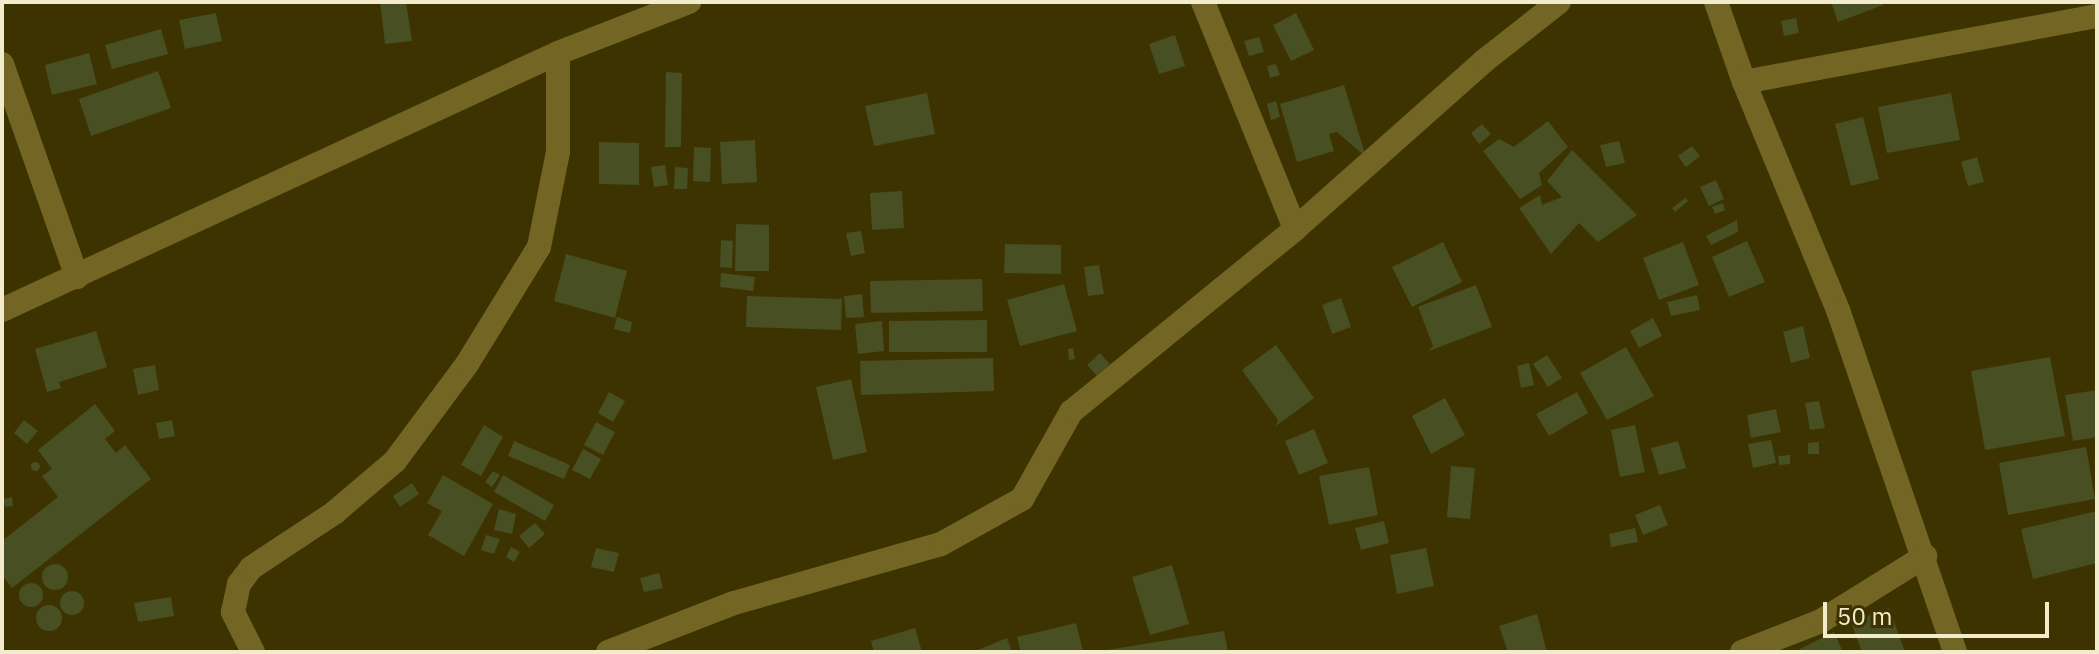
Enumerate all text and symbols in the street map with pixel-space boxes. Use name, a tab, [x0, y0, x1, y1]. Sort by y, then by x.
scale bar	[1827, 586, 2053, 636]
text: 50 m	[1837, 600, 1892, 632]

